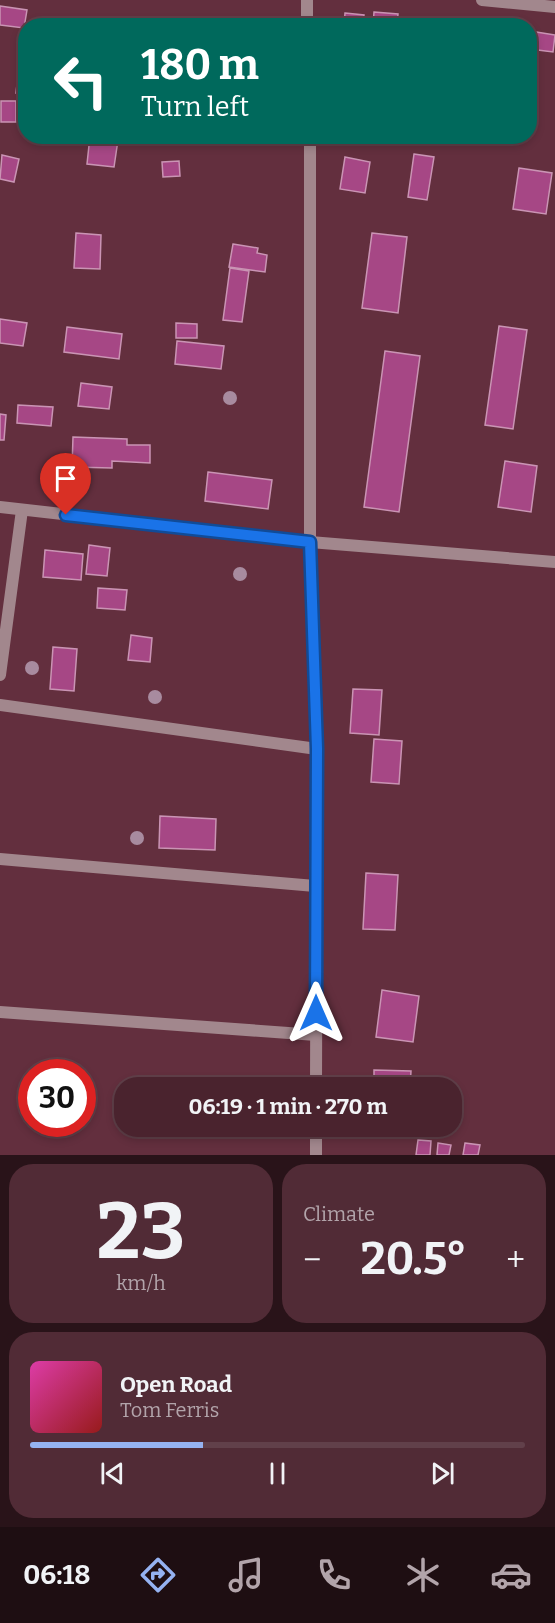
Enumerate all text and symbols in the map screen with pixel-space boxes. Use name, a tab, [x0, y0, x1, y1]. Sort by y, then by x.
text: 180 m	[141, 40, 259, 90]
icon: left	[42, 42, 120, 120]
text: Turn left	[141, 91, 249, 123]
pin	[40, 453, 91, 515]
icon: arrive	[49, 462, 82, 495]
position arrow	[284, 981, 348, 1045]
speed limit sign: 30	[18, 1059, 96, 1137]
text: 06:19 · 1 min · 270 m	[189, 1093, 387, 1120]
text: 23	[97, 1185, 185, 1279]
text: Climate	[303, 1202, 375, 1226]
text: 20.5°	[361, 1232, 467, 1286]
text: −	[303, 1240, 321, 1280]
text: +	[506, 1240, 525, 1280]
text: km/h	[116, 1271, 166, 1295]
text: Open Road	[120, 1371, 232, 1398]
text: Tom Ferris	[120, 1398, 219, 1422]
icon: previous	[96, 1457, 129, 1490]
icon: pause	[261, 1457, 294, 1490]
icon: next	[426, 1457, 459, 1490]
icon: directions	[137, 1554, 179, 1596]
icon: music	[225, 1554, 267, 1596]
icon: phone	[313, 1554, 355, 1596]
icon: climate	[402, 1554, 444, 1596]
icon: car	[490, 1554, 532, 1596]
text: 06:18	[23, 1559, 90, 1591]

